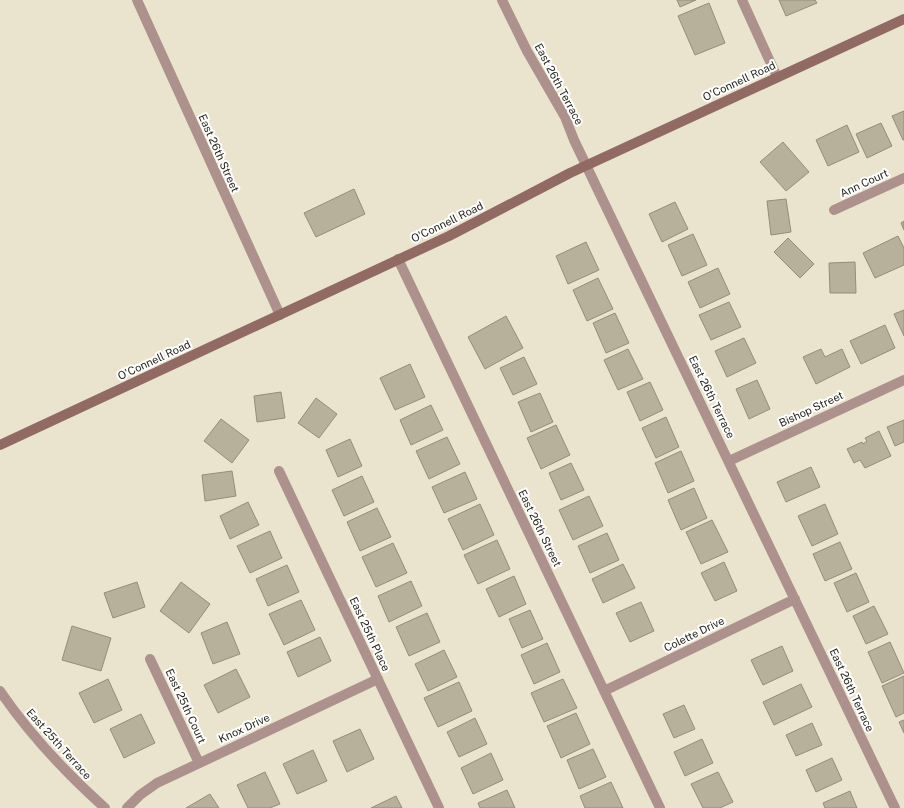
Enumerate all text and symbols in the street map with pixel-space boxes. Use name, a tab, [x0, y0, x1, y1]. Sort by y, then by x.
street label: East 26th Terrace	[532, 41, 586, 127]
street label: O'Connell Road	[701, 59, 777, 103]
street label: East 26th Street	[196, 112, 242, 194]
street label: Ann Court	[838, 167, 890, 199]
street label: O'Connell Road	[409, 199, 485, 245]
street label: O'Connell Road	[116, 338, 192, 382]
street label: East 26th Terrace	[687, 354, 737, 440]
street label: Bishop Street	[777, 389, 845, 429]
street label: East 26th Street	[516, 488, 564, 568]
street label: East 25th Place	[348, 595, 392, 673]
street label: Colette Drive	[662, 614, 726, 654]
street label: East 26th Terrace	[827, 646, 877, 734]
street label: East 25th Court	[164, 667, 208, 745]
street label: East 25th Terrace	[24, 706, 94, 782]
street label: Knox Drive	[217, 711, 271, 745]

